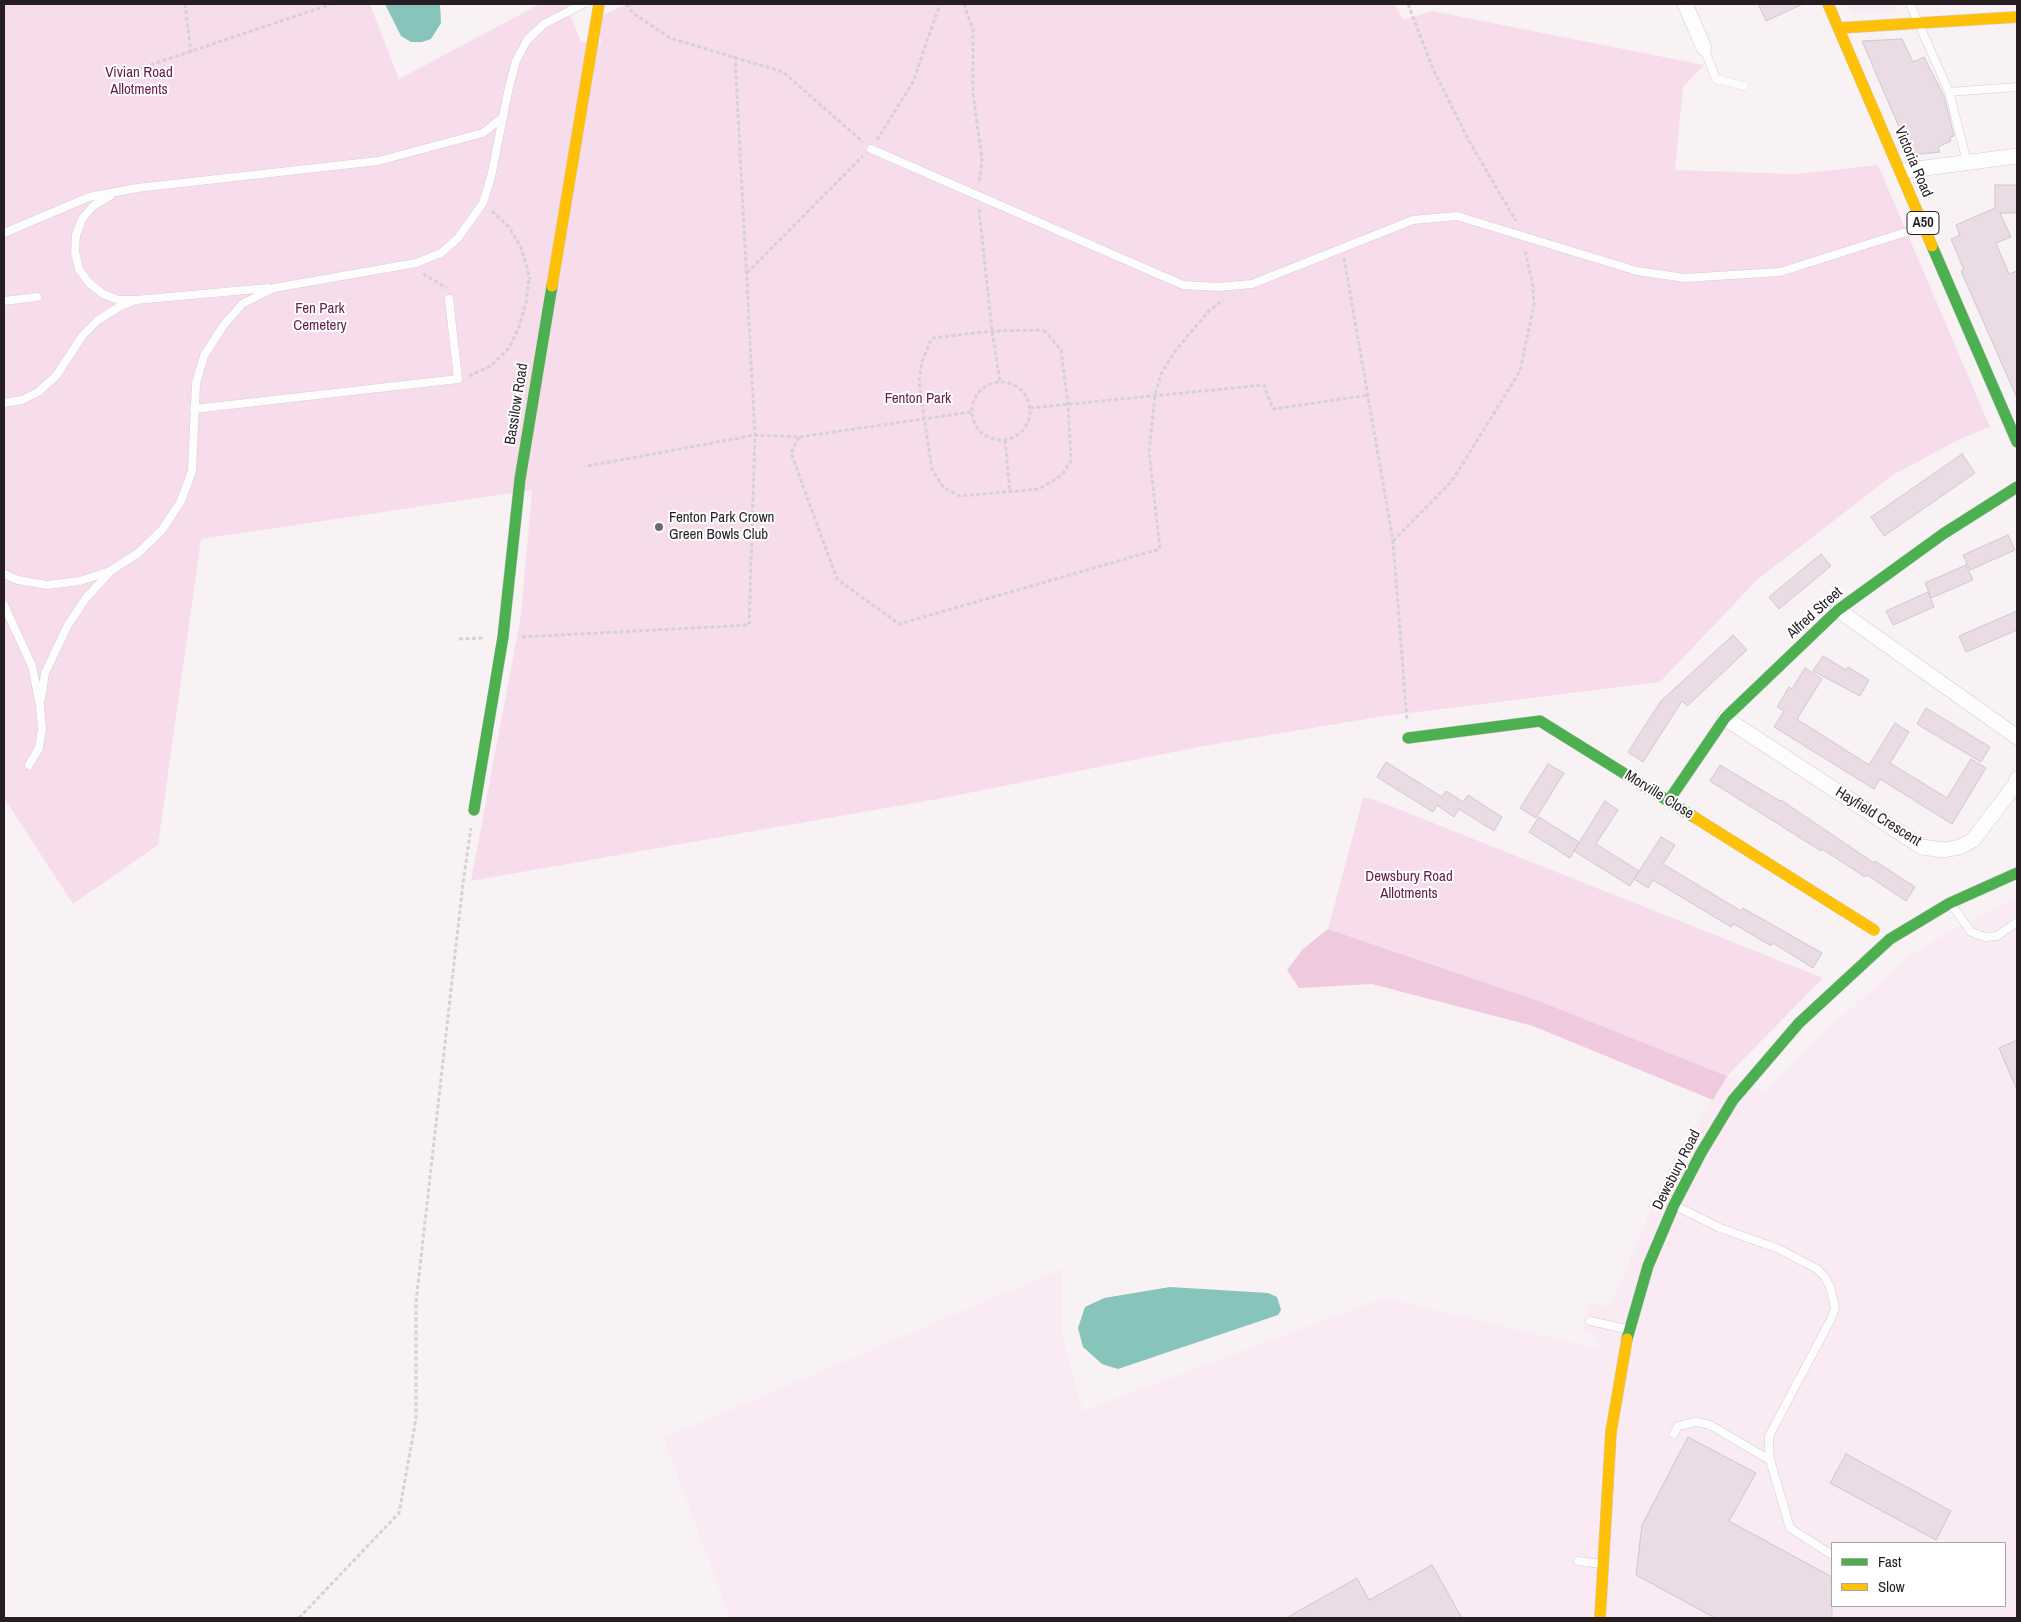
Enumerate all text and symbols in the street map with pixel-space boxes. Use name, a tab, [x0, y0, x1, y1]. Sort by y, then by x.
park label: Vivian Road Allotments	[105, 64, 173, 99]
street label: Victoria Road	[1890, 124, 1936, 200]
road number: A50	[1907, 212, 1939, 234]
park label: Fen Park Cemetery	[293, 300, 347, 335]
street label: Bassilow Road	[502, 362, 532, 446]
park label: Fenton Park	[885, 390, 951, 408]
place label: Fenton Park Crown Green Bowls Club	[669, 509, 774, 544]
marker: Fenton Park Crown Green Bowls Club	[653, 521, 665, 533]
street label: Alfred Street	[1784, 583, 1846, 643]
street label: Morville Close	[1621, 767, 1697, 823]
street label: Hayfield Crescent	[1832, 783, 1924, 851]
park label: Dewsbury Road Allotments	[1365, 868, 1453, 903]
street label: Dewsbury Road	[1649, 1127, 1705, 1213]
legend	[1831, 1542, 2006, 1607]
text: Fast	[1878, 1551, 1901, 1572]
text: Slow	[1878, 1576, 1905, 1597]

